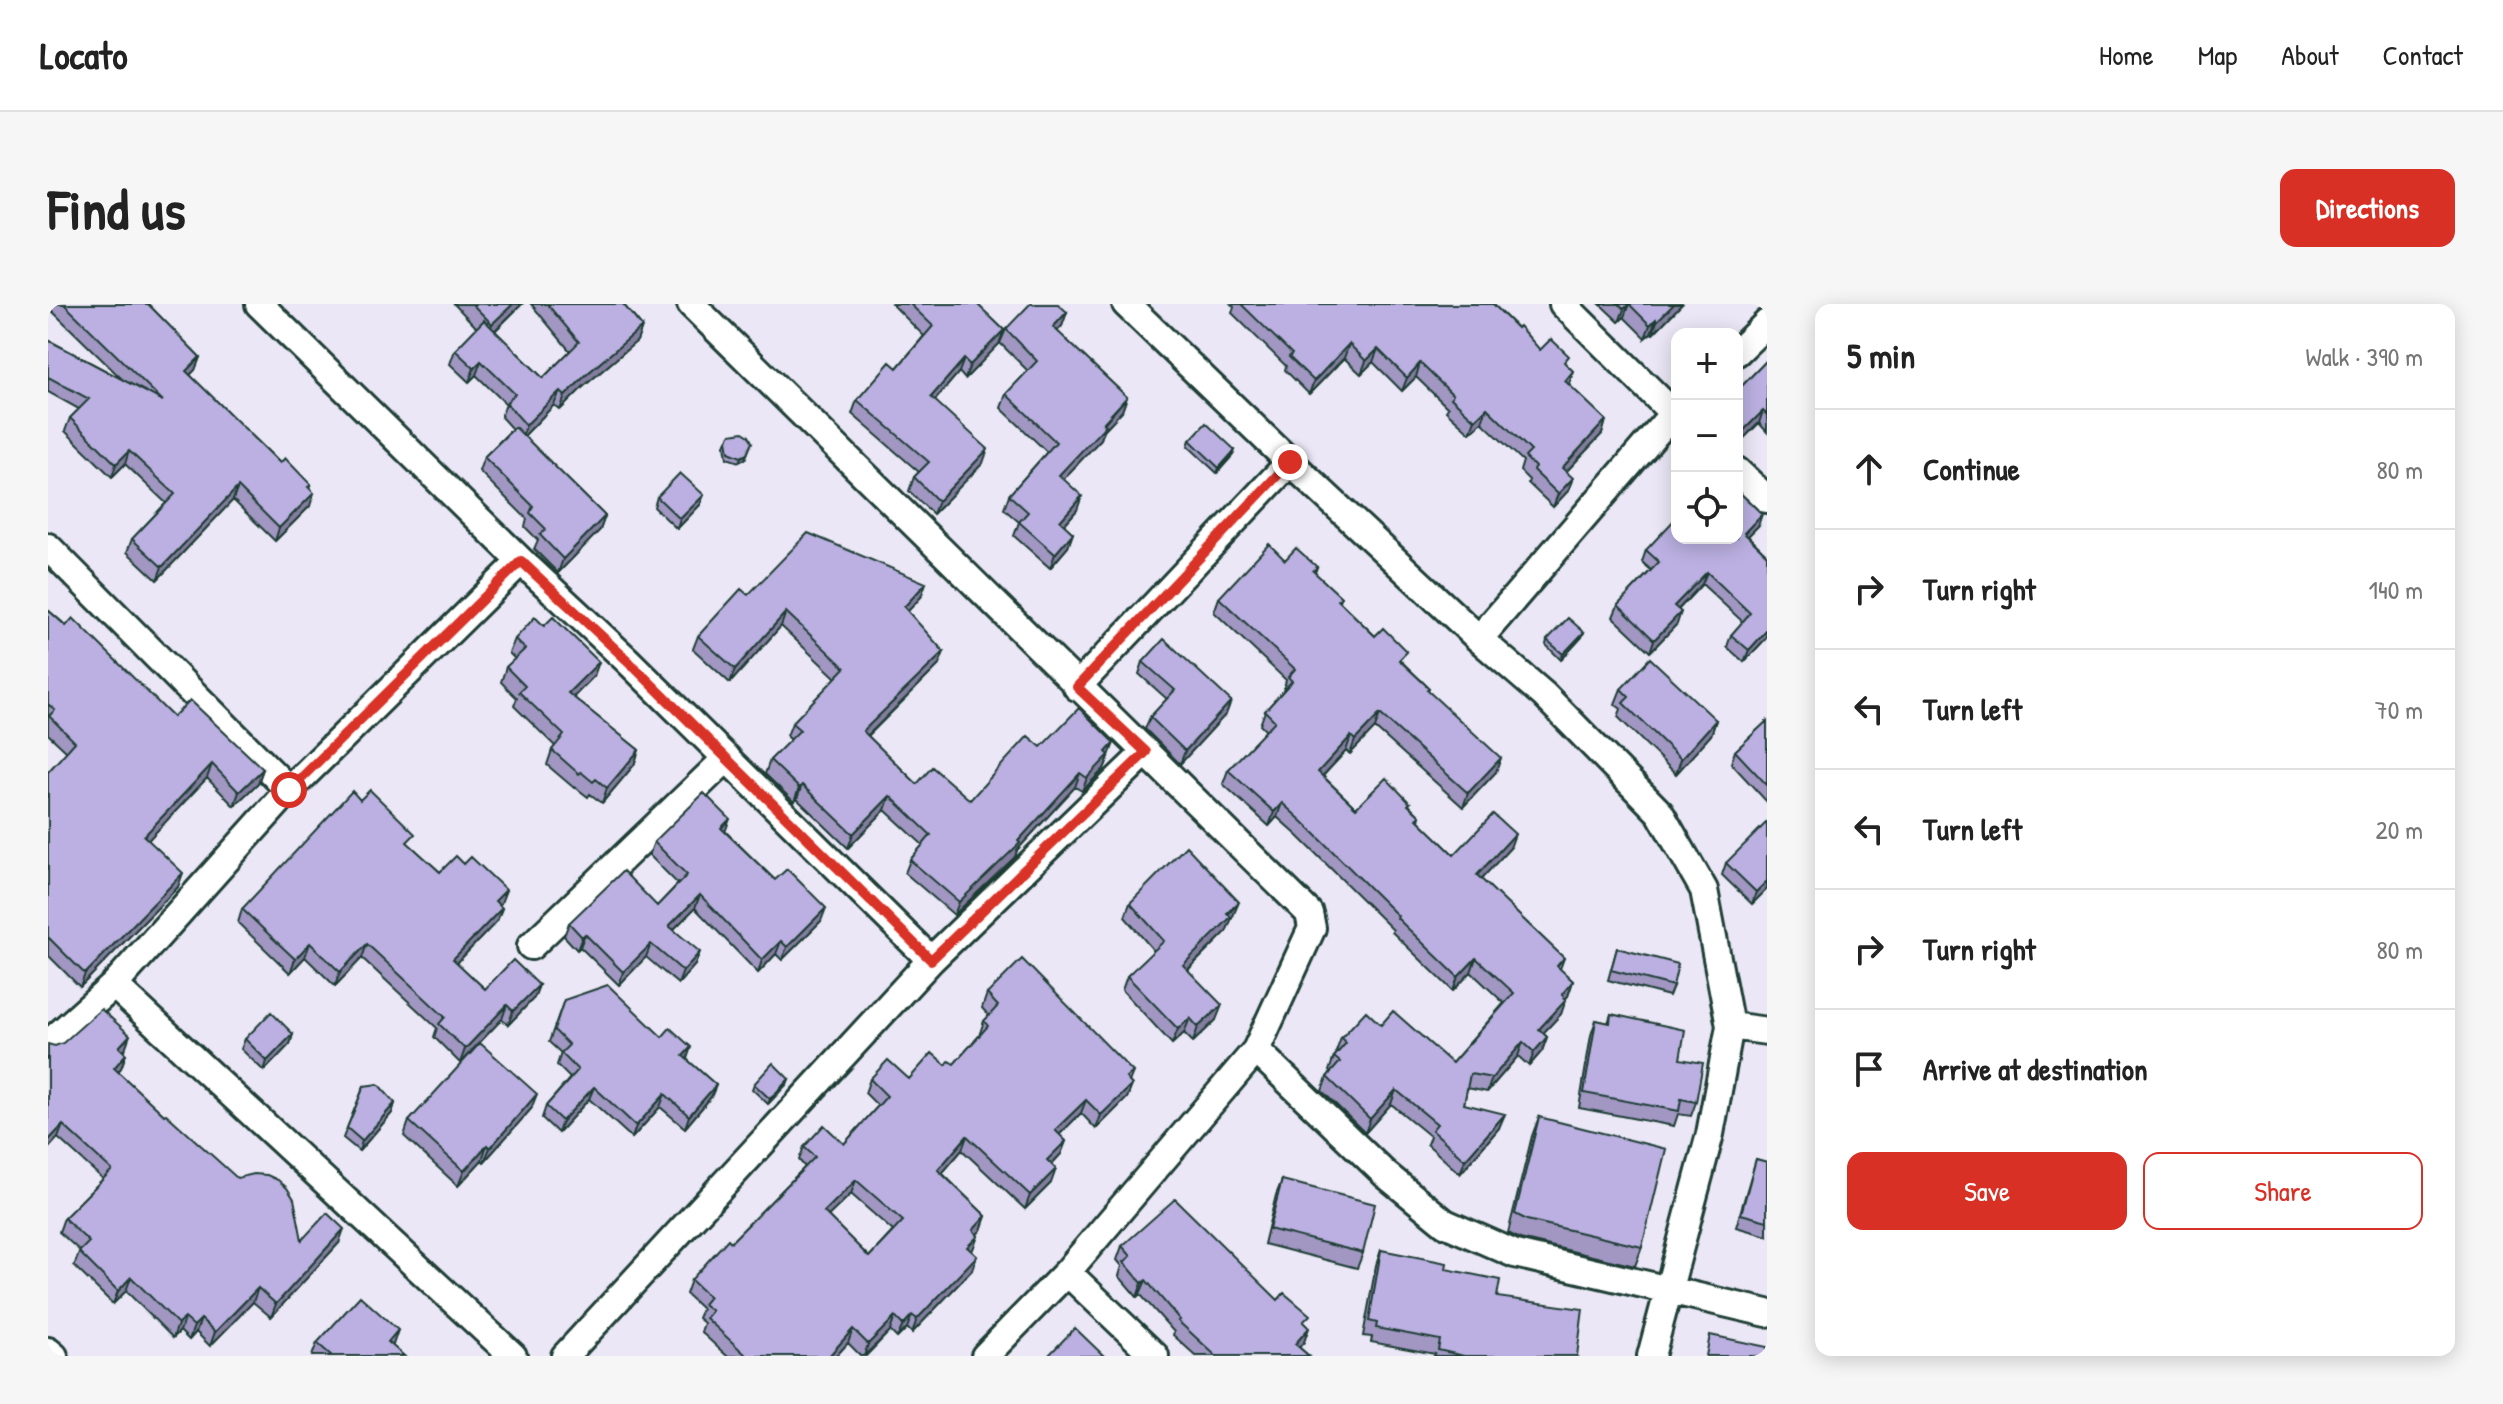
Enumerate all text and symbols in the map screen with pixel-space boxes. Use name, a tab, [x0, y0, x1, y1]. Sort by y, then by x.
text: Locato	[40, 29, 127, 81]
text: Home	[2099, 36, 2154, 74]
text: Map	[2198, 36, 2237, 74]
text: About	[2281, 36, 2339, 74]
text: Contact	[2383, 36, 2463, 74]
button: Directions	[2280, 169, 2455, 247]
text: Find us	[48, 171, 186, 246]
map controls	[1671, 328, 1743, 544]
button: +	[1671, 328, 1743, 400]
text: 5 min	[1847, 333, 1915, 379]
text: Walk · 390 m	[2305, 339, 2423, 374]
button: −	[1671, 400, 1743, 472]
route end	[1272, 444, 1308, 480]
icon: ahead	[1847, 447, 1891, 491]
text: Continue	[1923, 449, 2020, 489]
text: 80 m	[2376, 452, 2423, 487]
button: locate	[1671, 472, 1743, 544]
icon: right	[1847, 567, 1891, 611]
text: Turn right	[1923, 569, 2036, 609]
text: 140 m	[2369, 572, 2423, 607]
icon: left	[1847, 687, 1891, 731]
text: Turn left	[1923, 689, 2022, 729]
text: 70 m	[2375, 692, 2423, 727]
route start	[271, 772, 307, 808]
icon: left	[1847, 807, 1891, 851]
text: Turn left	[1923, 809, 2022, 849]
text: 20 m	[2376, 812, 2423, 847]
icon: right	[1847, 927, 1891, 971]
text: Turn right	[1923, 929, 2036, 969]
text: 80 m	[2376, 932, 2423, 967]
icon: arrive	[1847, 1047, 1891, 1091]
text: Arrive at destination	[1923, 1049, 2148, 1089]
button: Save	[1847, 1152, 2127, 1230]
button: Share	[2143, 1152, 2423, 1230]

